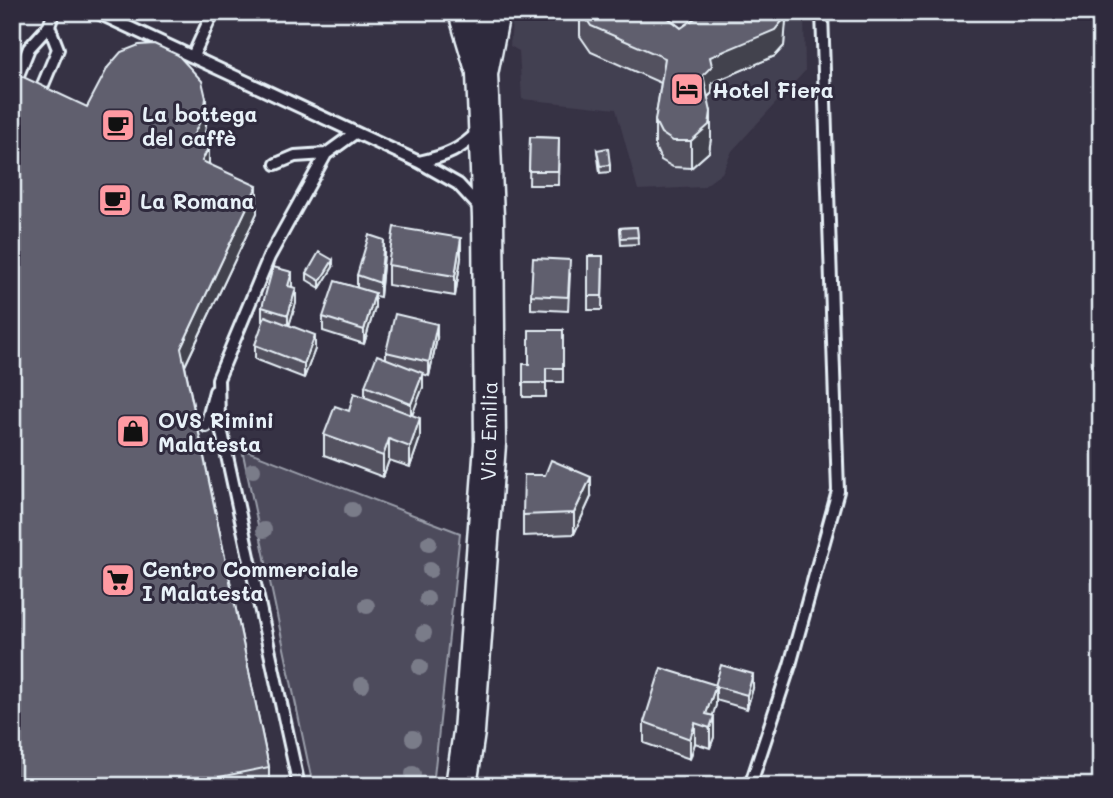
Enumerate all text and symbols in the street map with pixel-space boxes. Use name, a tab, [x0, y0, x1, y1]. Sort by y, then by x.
hotel icon: Hotel Fiera	[668, 70, 706, 108]
place label: Hotel Fiera	[712, 76, 834, 103]
place label: La bottega del caffè	[142, 100, 257, 151]
cafe icon: La bottega del caffè	[99, 106, 137, 144]
cafe icon: La Romana	[96, 181, 134, 219]
place label: La Romana	[140, 187, 255, 214]
street label: Via Emilia	[474, 381, 502, 481]
place label: OVS Rimini Malatesta	[158, 406, 274, 457]
shop icon: OVS Rimini Malatesta	[114, 412, 152, 450]
place label: Centro Commerciale I Malatesta	[142, 555, 359, 606]
supermarket icon: Centro Commerciale I Malatesta	[99, 561, 137, 599]

